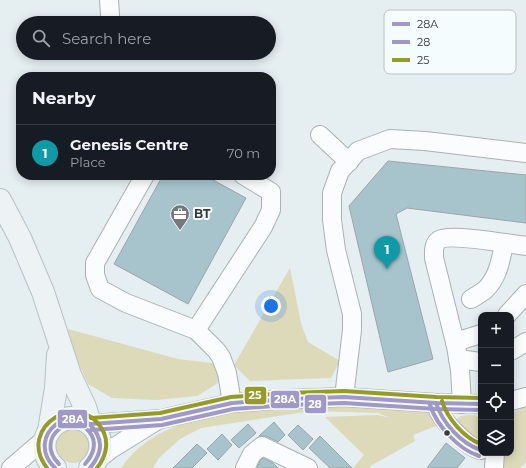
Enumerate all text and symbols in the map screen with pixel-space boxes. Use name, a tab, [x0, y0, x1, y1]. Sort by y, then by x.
legend	[384, 10, 516, 74]
search box	[16, 16, 276, 60]
text: 28A	[417, 17, 438, 31]
icon: search	[30, 27, 52, 49]
text: Search here	[62, 29, 151, 48]
text: 28	[417, 35, 430, 49]
text: 25	[417, 53, 429, 67]
text: Nearby	[32, 88, 96, 108]
text: Genesis Centre	[70, 135, 188, 154]
text: 1	[42, 145, 48, 161]
text: 70 m	[227, 145, 260, 161]
text: Place	[70, 154, 106, 170]
office icon: BT	[169, 203, 191, 231]
place label: BT	[194, 206, 211, 221]
pin: 1	[374, 236, 400, 269]
your location	[261, 296, 281, 316]
map controls	[478, 312, 514, 456]
button: +	[478, 312, 514, 348]
button: −	[478, 348, 514, 384]
button: locate	[478, 384, 514, 420]
line badge: 25	[244, 386, 267, 405]
text: 25	[248, 388, 262, 402]
line badge: 28A	[270, 390, 300, 409]
text: 28A	[274, 392, 297, 406]
line badge: 28	[304, 394, 327, 414]
text: 28	[308, 397, 322, 411]
line badge: 28A	[57, 409, 88, 429]
text: 28A	[62, 412, 85, 426]
button: layers	[478, 420, 514, 456]
unlabelled marker	[442, 428, 452, 438]

